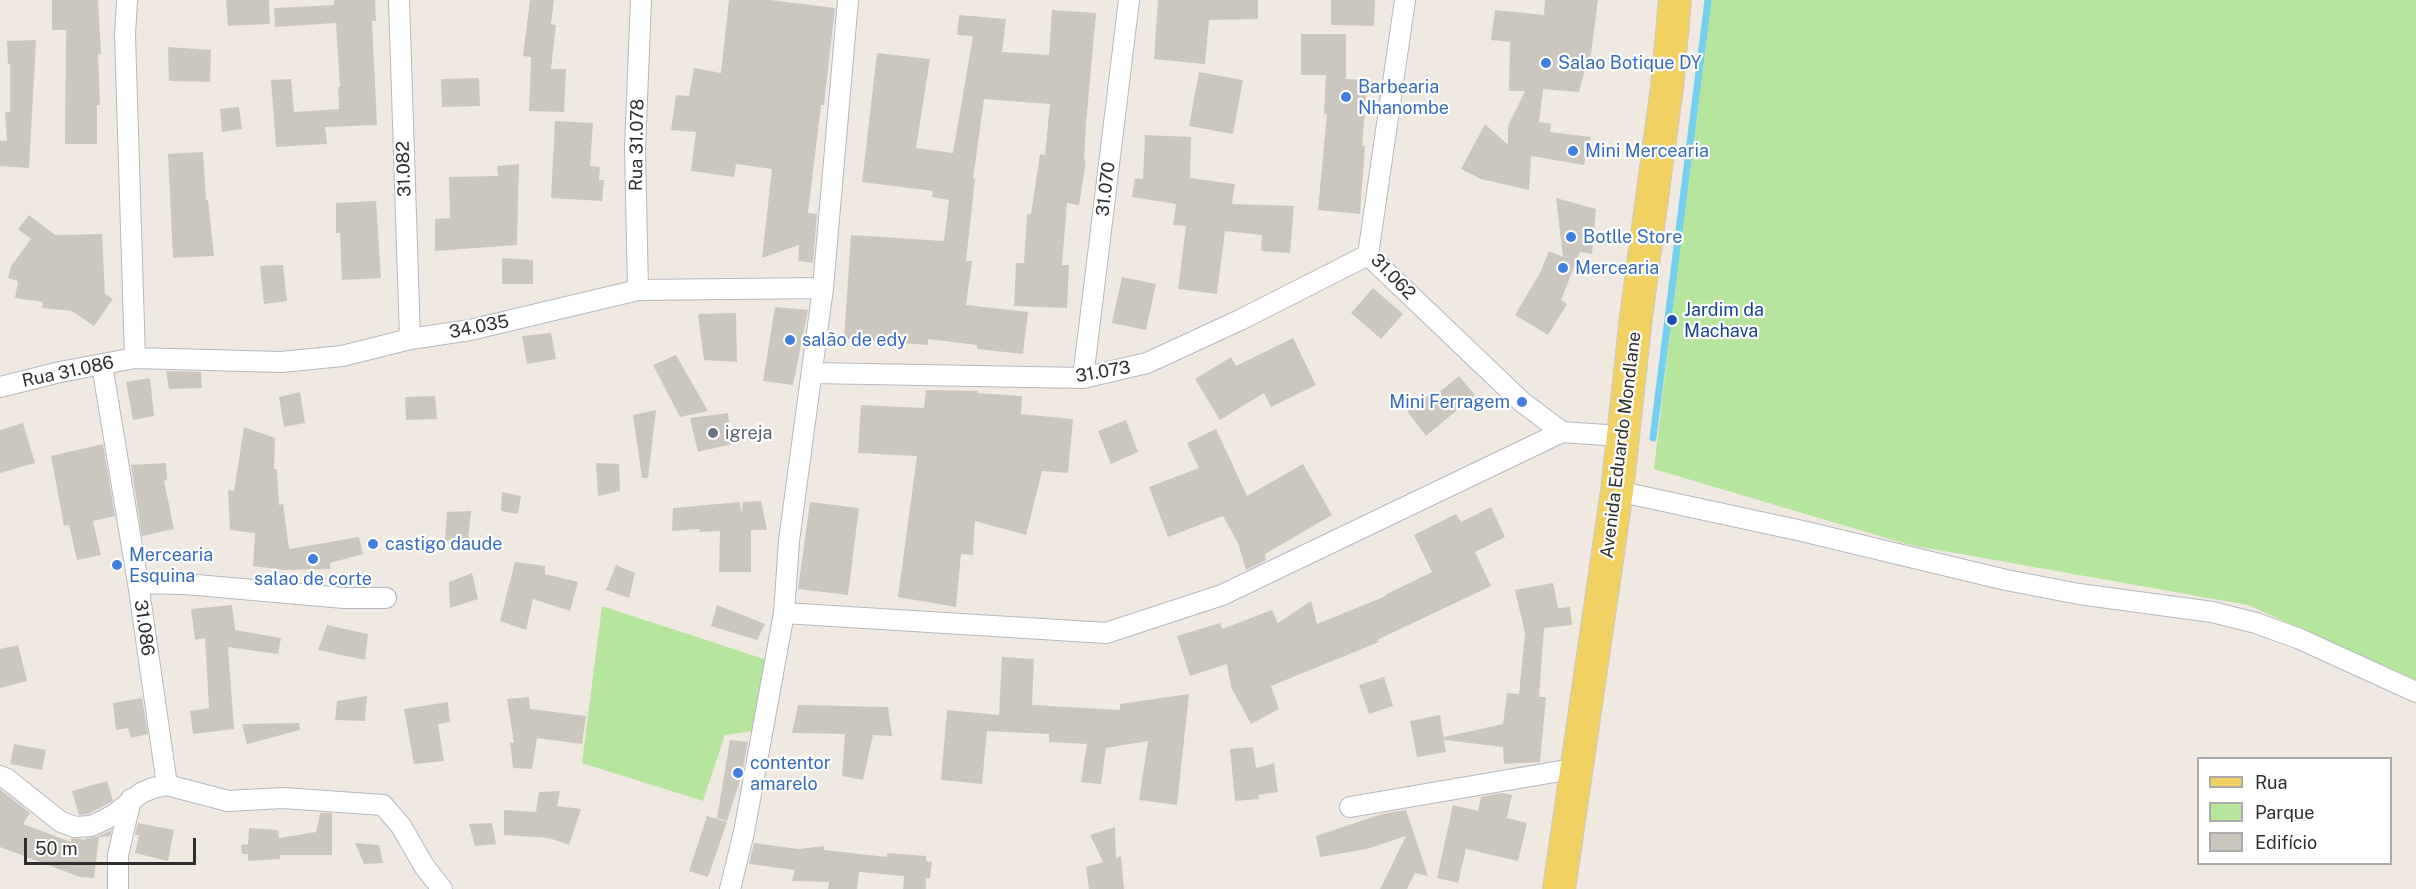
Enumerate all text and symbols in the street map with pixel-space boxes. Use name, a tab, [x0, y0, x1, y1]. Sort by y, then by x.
place label: Salao Botique DY	[1558, 52, 1702, 74]
marker: Salao Botique DY	[1539, 56, 1553, 70]
place label: Barbearia Nhanombe	[1358, 76, 1449, 118]
marker: Barbearia Nhanombe	[1339, 90, 1353, 104]
street label: Rua 31.078	[625, 99, 649, 191]
place label: Mini Mercearia	[1585, 140, 1709, 162]
street label: 31.082	[392, 141, 416, 197]
marker: Mini Mercearia	[1566, 144, 1580, 158]
street label: 31.070	[1092, 160, 1120, 218]
place label: Botlle Store	[1583, 226, 1682, 248]
marker: Botlle Store	[1564, 230, 1578, 244]
street label: 31.062	[1366, 250, 1420, 304]
place label: Mercearia	[1575, 257, 1659, 279]
marker: Mercearia	[1556, 261, 1570, 275]
place label: Jardim da Machava	[1684, 299, 1764, 342]
street label: 34.035	[447, 311, 511, 343]
marker: Jardim da Machava	[1665, 313, 1679, 327]
place label: salão de edy	[802, 329, 907, 351]
street label: Avenida Eduardo Mondlane	[1596, 330, 1646, 560]
marker: salão de edy	[783, 333, 797, 347]
street label: Rua 31.086	[20, 352, 116, 392]
street label: 31.073	[1074, 357, 1132, 387]
place label: Mini Ferragem	[1389, 391, 1510, 413]
marker: Mini Ferragem	[1515, 395, 1529, 409]
place label: igreja	[725, 422, 772, 444]
marker: igreja	[706, 426, 720, 440]
place label: castigo daude	[385, 533, 502, 555]
marker: castigo daude	[366, 537, 380, 551]
place label: Mercearia Esquina	[129, 544, 213, 586]
marker: salao de corte	[306, 552, 320, 566]
marker: Mercearia Esquina	[110, 558, 124, 572]
place label: salao de corte	[254, 568, 372, 590]
street label: 31.086	[129, 599, 159, 657]
place label: contentor amarelo	[750, 752, 831, 795]
legend	[2197, 757, 2392, 865]
marker: contentor amarelo	[731, 766, 745, 780]
text: Rua	[2255, 772, 2287, 793]
text: Parque	[2255, 802, 2315, 823]
scale bar	[27, 826, 200, 864]
text: Edifício	[2255, 832, 2317, 853]
text: 50 m	[35, 838, 78, 859]

